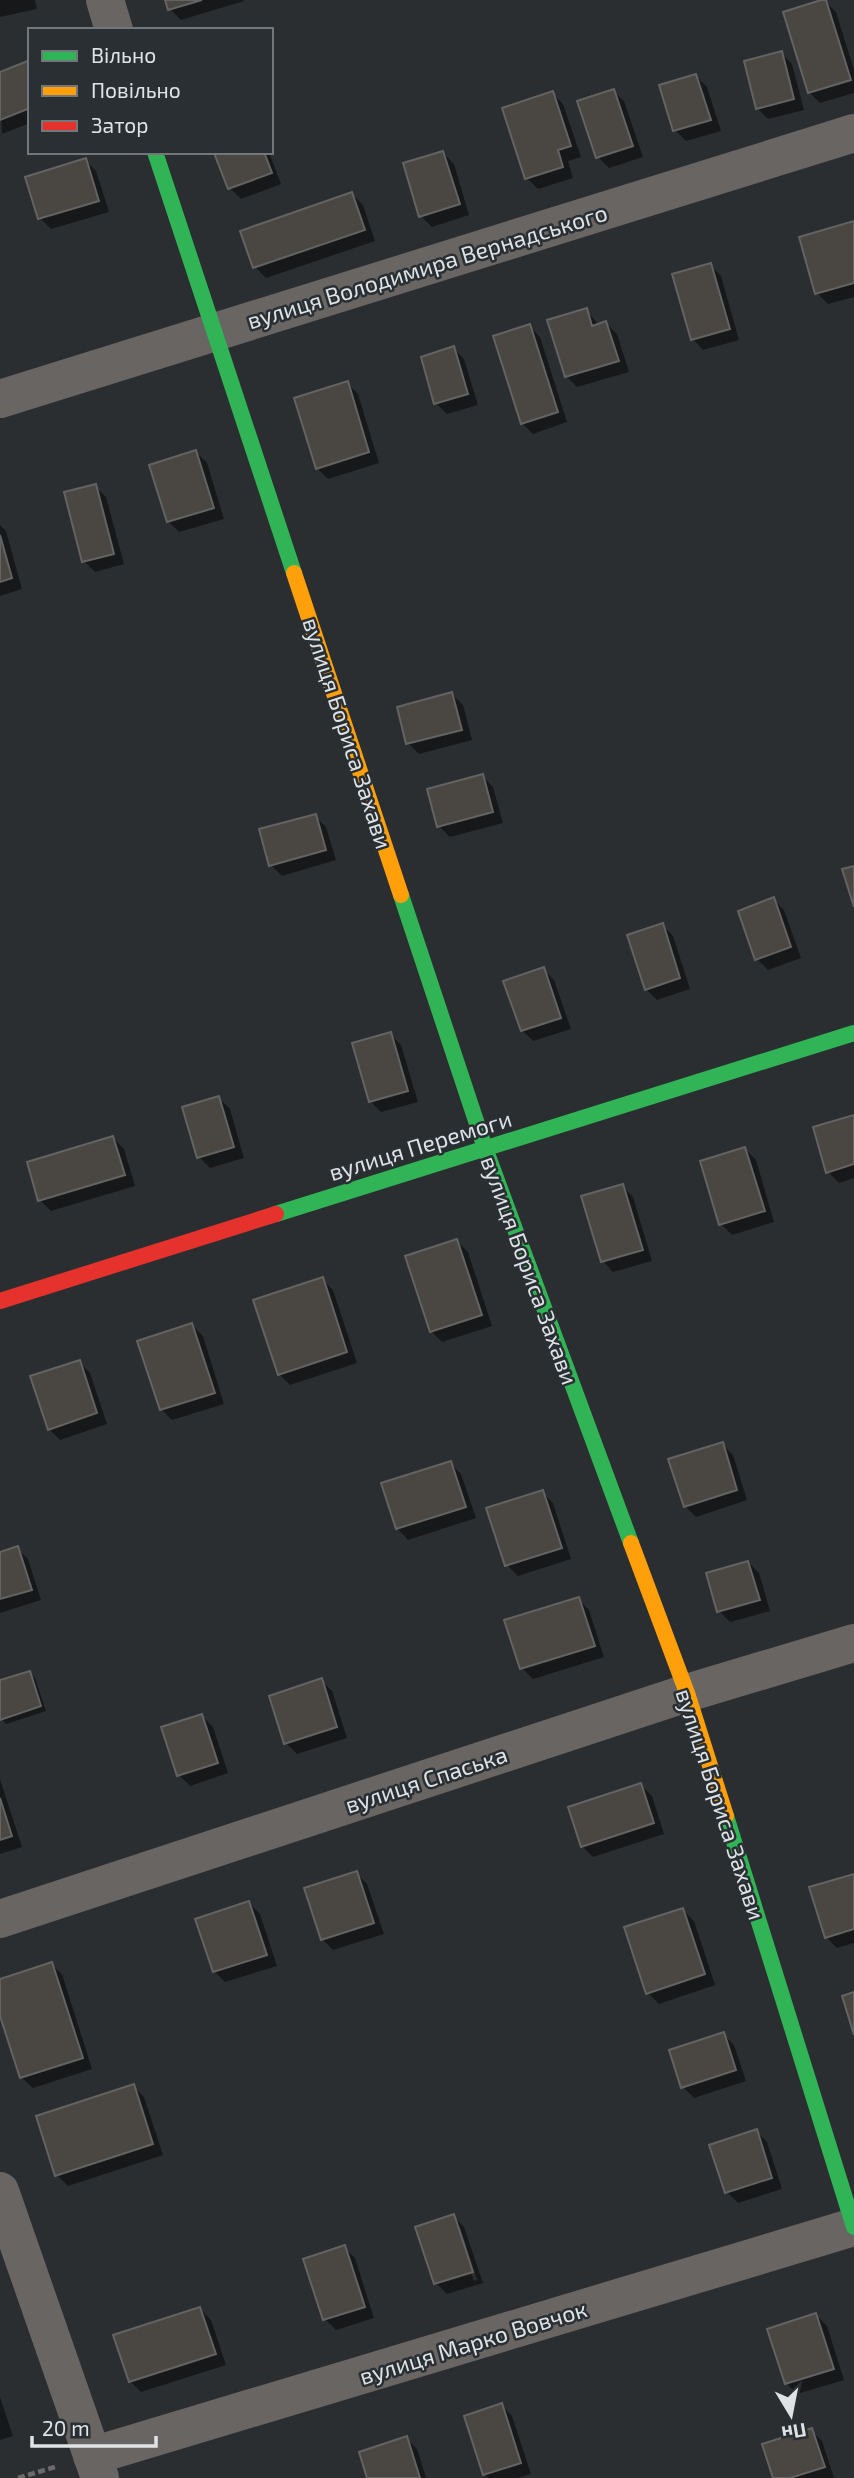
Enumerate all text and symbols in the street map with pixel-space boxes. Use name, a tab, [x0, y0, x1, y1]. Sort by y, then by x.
legend	[28, 28, 273, 154]
text: Вільно	[91, 42, 156, 67]
text: Повільно	[91, 77, 181, 102]
text: Затор	[91, 112, 149, 137]
street label: вулиця Володимира Вернадського	[243, 198, 611, 335]
street label: вулиця Бориса Захави	[296, 614, 399, 852]
street label: вулиця Перемоги	[325, 1104, 515, 1187]
street label: вулиця Бориса Захави	[475, 1152, 584, 1388]
street label: вулиця Бориса Захави	[669, 1685, 772, 1923]
street label: вулиця Спаська	[341, 1740, 511, 1819]
street label: вулиця Марко Вовчок	[356, 2294, 590, 2391]
north arrow	[756, 2380, 826, 2450]
scale bar	[32, 2404, 156, 2448]
text: 20 m	[42, 2415, 90, 2440]
text: Пн	[780, 2419, 808, 2446]

